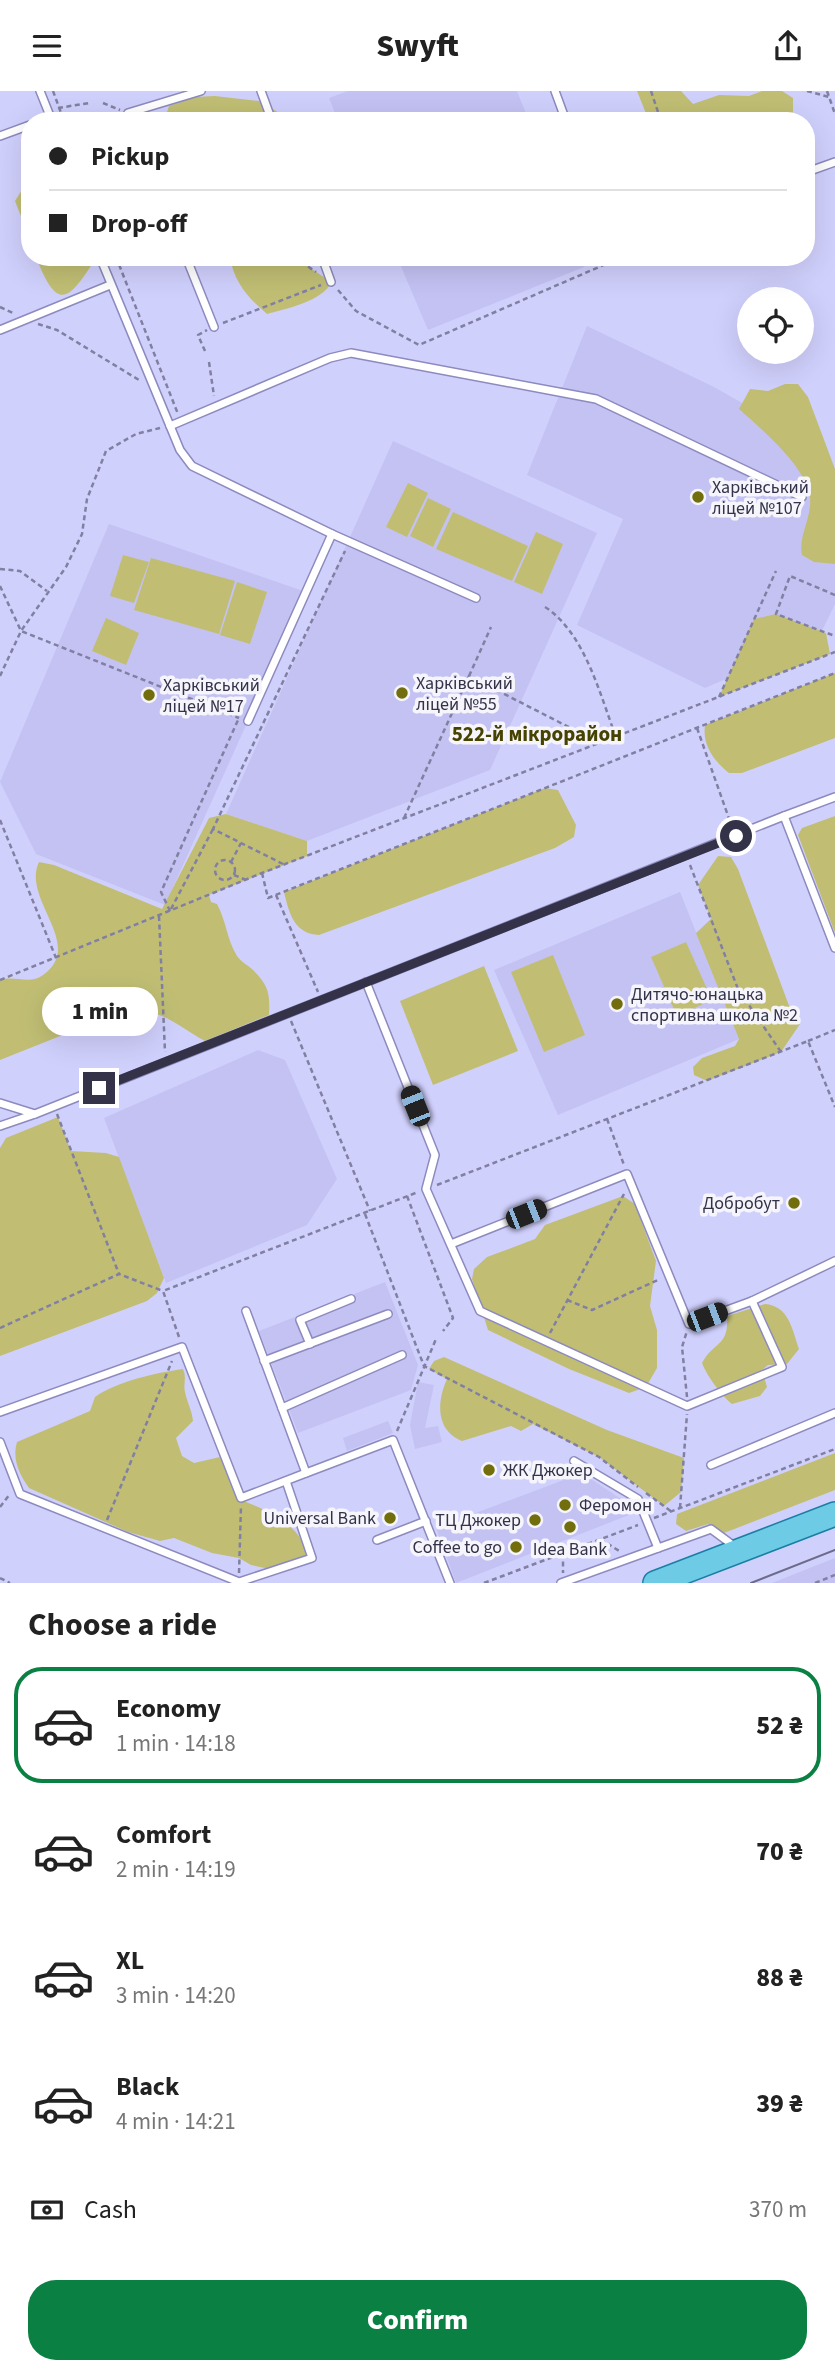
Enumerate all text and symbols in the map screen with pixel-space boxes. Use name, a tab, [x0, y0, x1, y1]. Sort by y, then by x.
text: Swyft	[376, 23, 459, 69]
icon: menu	[28, 27, 66, 65]
icon: share	[769, 27, 807, 65]
text: Pickup	[91, 138, 169, 175]
text: Drop-off	[91, 205, 187, 242]
map controls	[737, 287, 814, 364]
button: locate	[737, 287, 814, 364]
place label: Харківський ліцей №107	[712, 475, 809, 521]
marker: Харківський ліцей №107	[690, 489, 706, 505]
place label: Харківський ліцей №55	[416, 671, 513, 717]
place label: Харківський ліцей №17	[163, 673, 260, 719]
marker: Харківський ліцей №55	[394, 685, 410, 701]
marker: Харківський ліцей №17	[141, 687, 157, 703]
district label: 522-й мікрорайон	[452, 719, 622, 749]
route start	[720, 820, 752, 852]
place label: Дитячо-юнацька спортивна школа №2	[631, 982, 798, 1028]
callout: 1 min	[41, 986, 157, 1035]
text: 1 min	[72, 995, 128, 1028]
marker: Дитячо-юнацька спортивна школа №2	[609, 996, 625, 1012]
route end	[83, 1072, 115, 1104]
car	[398, 1083, 433, 1129]
place label: Добробут	[703, 1191, 780, 1216]
marker: Добробут	[786, 1195, 802, 1211]
car	[503, 1196, 550, 1232]
car	[684, 1300, 731, 1334]
place label: ЖК Джокер	[503, 1458, 593, 1483]
marker: ЖК Джокер	[481, 1462, 497, 1478]
place label: Феромон	[579, 1493, 652, 1518]
marker: Феромон	[557, 1497, 573, 1513]
place label: Universal Bank	[263, 1506, 376, 1531]
place label: ТЦ Джокер	[435, 1508, 521, 1533]
marker: Universal Bank	[382, 1510, 398, 1526]
marker: ТЦ Джокер	[527, 1512, 543, 1528]
marker: Idea Bank	[562, 1519, 578, 1535]
place label: Coffee to go	[413, 1535, 502, 1560]
place label: Idea Bank	[533, 1537, 607, 1562]
marker: Coffee to go	[508, 1539, 524, 1555]
text: Choose a ride	[28, 1602, 217, 1648]
text: Economy	[116, 1690, 221, 1727]
icon: car	[32, 1694, 95, 1757]
text: 52 ₴	[756, 1707, 803, 1744]
text: 1 min · 14:18	[116, 1727, 236, 1760]
text: Comfort	[116, 1816, 211, 1853]
icon: car	[32, 1820, 95, 1883]
text: 70 ₴	[756, 1833, 803, 1870]
text: 2 min · 14:19	[116, 1853, 236, 1886]
text: XL	[116, 1942, 144, 1979]
icon: car	[32, 1946, 95, 2009]
text: 88 ₴	[756, 1959, 803, 1996]
text: 3 min · 14:20	[116, 1979, 236, 2012]
text: Black	[116, 2068, 179, 2105]
icon: car	[32, 2072, 95, 2135]
text: 39 ₴	[756, 2085, 803, 2122]
text: 4 min · 14:21	[116, 2105, 236, 2138]
icon: cash	[28, 2191, 66, 2229]
text: Cash	[84, 2191, 137, 2228]
text: 370 m	[749, 2193, 807, 2226]
button: Confirm	[28, 2280, 807, 2360]

